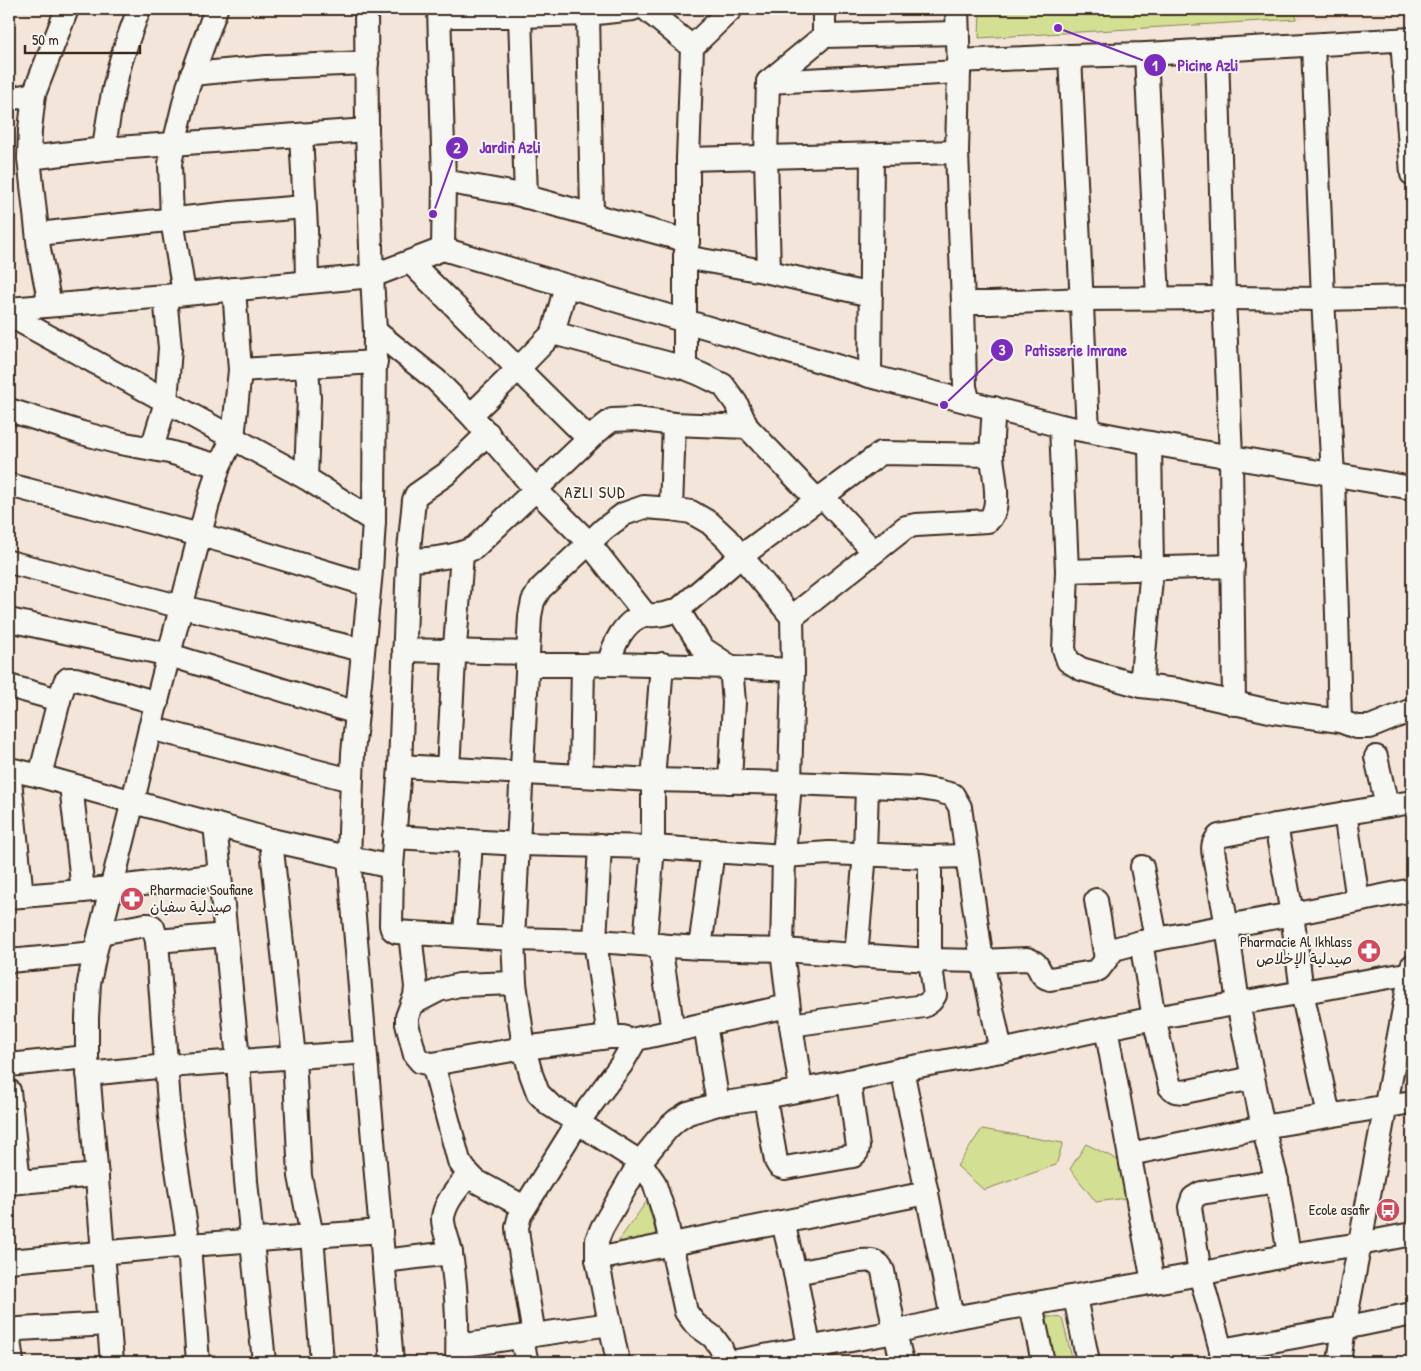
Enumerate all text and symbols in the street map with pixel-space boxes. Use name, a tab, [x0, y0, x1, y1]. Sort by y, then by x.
scale bar	[25, 22, 140, 54]
text: 50 m	[32, 29, 59, 50]
callout: Picine Azli	[1143, 50, 1249, 81]
text: Picine Azli	[1178, 54, 1238, 76]
text: 1	[1152, 55, 1158, 76]
callout: Jardin Azli	[444, 132, 551, 163]
text: Jardin Azli	[479, 136, 541, 158]
text: 2	[453, 137, 461, 158]
callout: Patisserie Imrane	[990, 334, 1137, 365]
text: 3	[999, 339, 1006, 360]
text: Patisserie Imrane	[1025, 339, 1128, 361]
district label: AZLI SUD	[564, 481, 626, 503]
place label: Pharmacie Soufiane صيدلية سفيان	[150, 879, 253, 917]
pharmacy icon: Pharmacie Soufiane صيدلية سفيان	[119, 886, 145, 912]
place label: Pharmacie Al Ikhlass صيدلية الإخلاص	[1240, 931, 1352, 969]
pharmacy icon: Pharmacie Al Ikhlass صيدلية الإخلاص	[1356, 938, 1382, 964]
bus stop icon: Ecole asafir	[1375, 1197, 1401, 1223]
place label: Ecole asafir	[1309, 1199, 1370, 1220]

